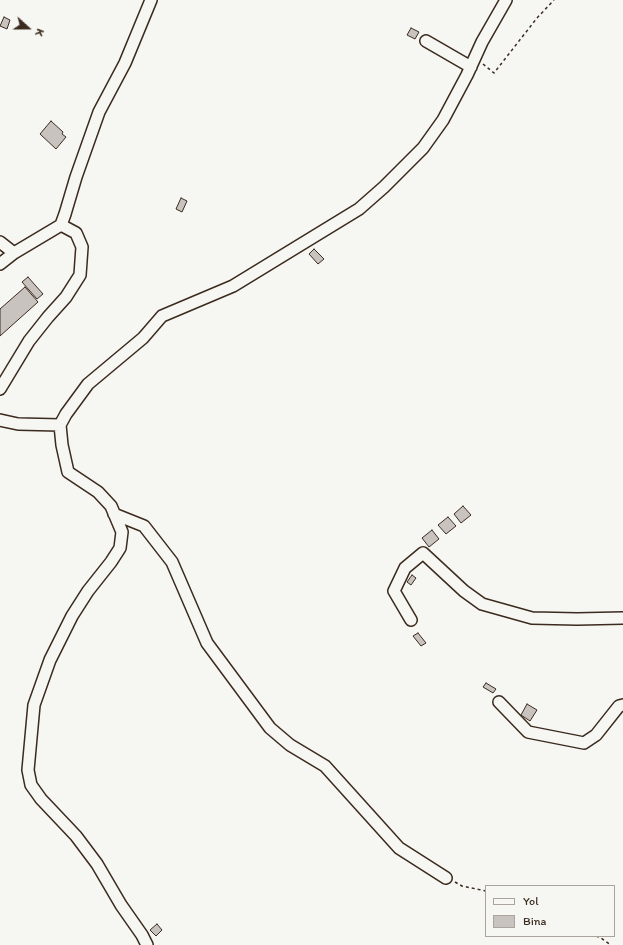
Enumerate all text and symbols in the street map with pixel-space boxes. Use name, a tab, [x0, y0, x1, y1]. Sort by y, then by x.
north arrow	[8, 8, 48, 48]
text: K	[32, 27, 47, 38]
legend	[485, 885, 615, 937]
text: Yol	[523, 894, 539, 908]
text: Bina	[523, 914, 547, 928]

